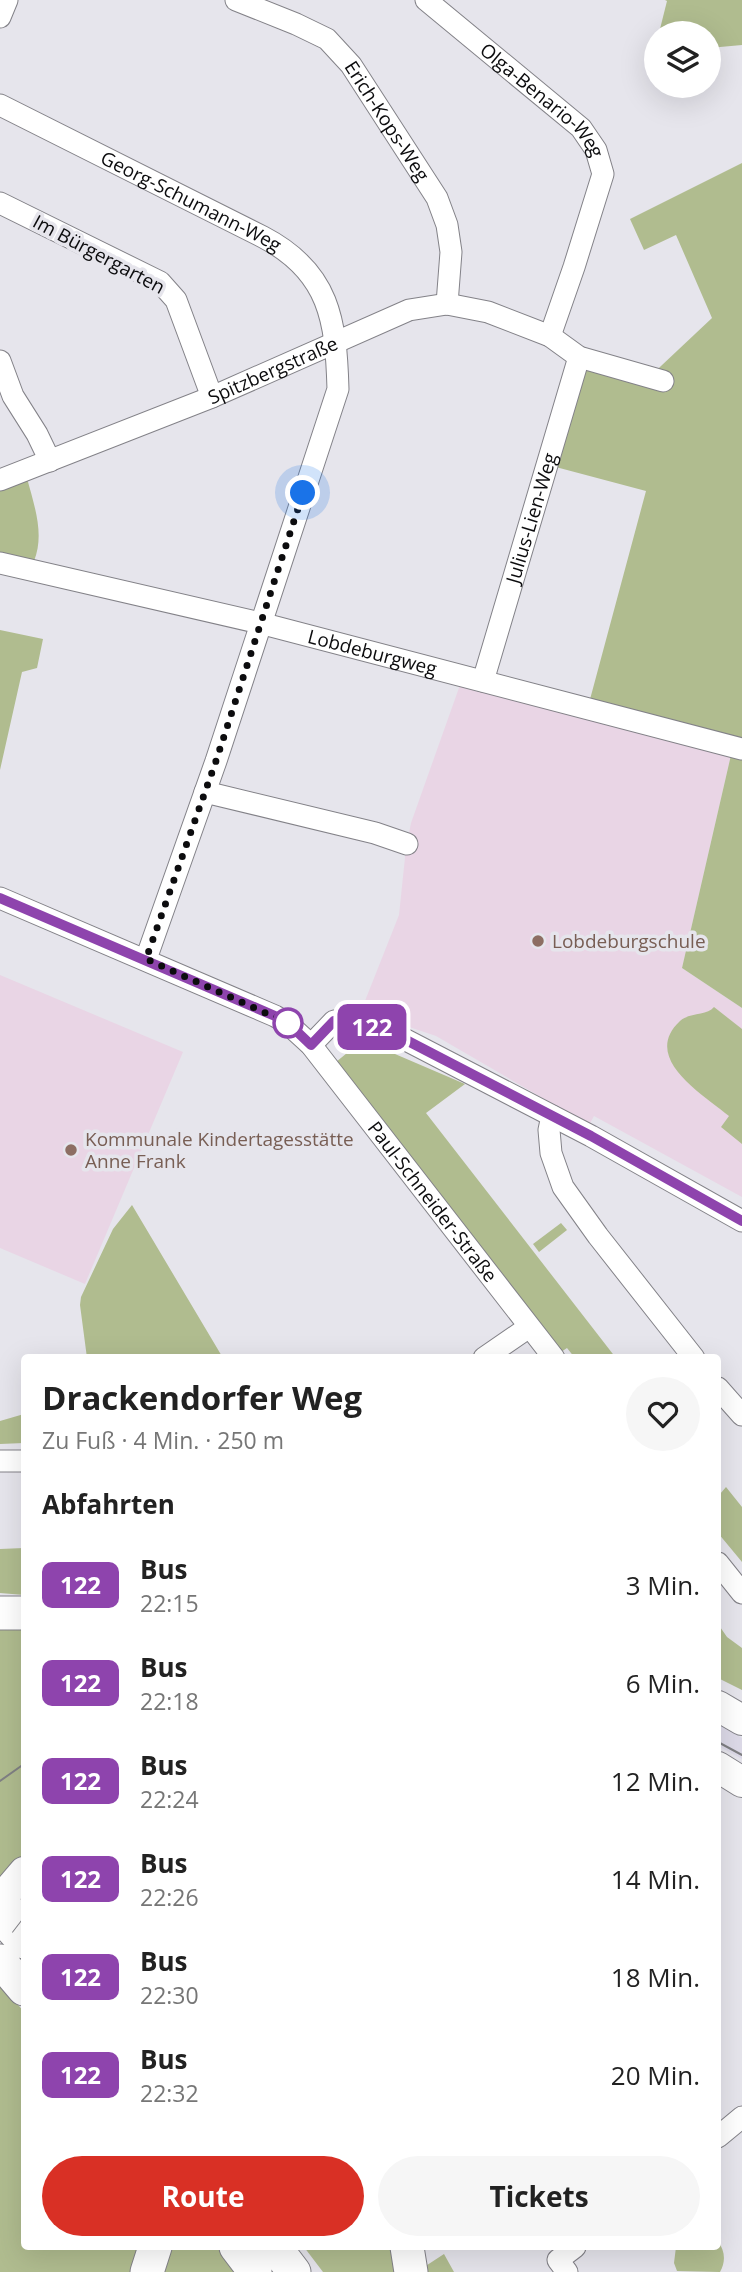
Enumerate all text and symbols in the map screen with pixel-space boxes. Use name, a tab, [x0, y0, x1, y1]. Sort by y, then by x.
map controls	[644, 21, 721, 98]
button: layers	[644, 21, 721, 98]
street label: Olga-Benario-Weg	[475, 37, 610, 160]
street label: Erich-Kops-Weg	[339, 56, 436, 186]
street label: Georg-Schumann-Weg	[96, 145, 287, 258]
street label: Im Bürgergarten	[28, 208, 170, 300]
street label: Spitzbergstraße	[204, 330, 342, 410]
street label: Julius-Lien-Weg	[499, 450, 563, 588]
your location	[285, 475, 320, 510]
street label: Lobdeburgweg	[305, 623, 440, 682]
place label: Lobdeburgschule	[552, 928, 706, 954]
marker: Lobdeburgschule	[530, 933, 546, 949]
line badge: 122	[332, 1004, 412, 1050]
unlabelled marker	[273, 1008, 303, 1038]
text: 122	[351, 1010, 393, 1043]
street label: Paul-Schneider-Straße	[362, 1116, 503, 1287]
place label: Kommunale Kindertagesstätte Anne Frank	[85, 1126, 354, 1174]
marker: Kommunale Kindertagesstätte Anne Frank	[63, 1142, 79, 1158]
text: Drackendorfer Weg	[42, 1375, 362, 1420]
button: heart	[626, 1377, 700, 1451]
text: Zu Fuß · 4 Min. · 250 m	[42, 1424, 284, 1456]
text: Abfahrten	[42, 1486, 175, 1522]
text: Bus	[140, 1551, 187, 1587]
text: 3 Min.	[626, 1567, 700, 1603]
text: 122	[60, 1568, 101, 1601]
text: 22:15	[140, 1587, 199, 1619]
text: Bus	[140, 1649, 187, 1685]
text: 6 Min.	[626, 1665, 700, 1701]
text: 122	[60, 1666, 101, 1699]
text: 22:18	[140, 1685, 199, 1717]
text: Bus	[140, 1747, 187, 1783]
text: 12 Min.	[611, 1763, 700, 1799]
text: 122	[60, 1764, 101, 1797]
text: 22:24	[140, 1783, 199, 1815]
text: Bus	[140, 1845, 187, 1881]
text: 14 Min.	[611, 1861, 700, 1897]
text: 122	[60, 1862, 101, 1895]
text: 22:26	[140, 1881, 199, 1913]
text: Bus	[140, 1943, 187, 1979]
text: 18 Min.	[611, 1959, 700, 1995]
text: 122	[60, 1960, 101, 1993]
text: 22:30	[140, 1979, 199, 2011]
text: Bus	[140, 2041, 187, 2077]
text: 20 Min.	[611, 2057, 700, 2093]
text: 122	[60, 2058, 101, 2091]
text: 22:32	[140, 2077, 199, 2109]
button: Route	[42, 2156, 364, 2236]
button: Tickets	[378, 2156, 700, 2236]

